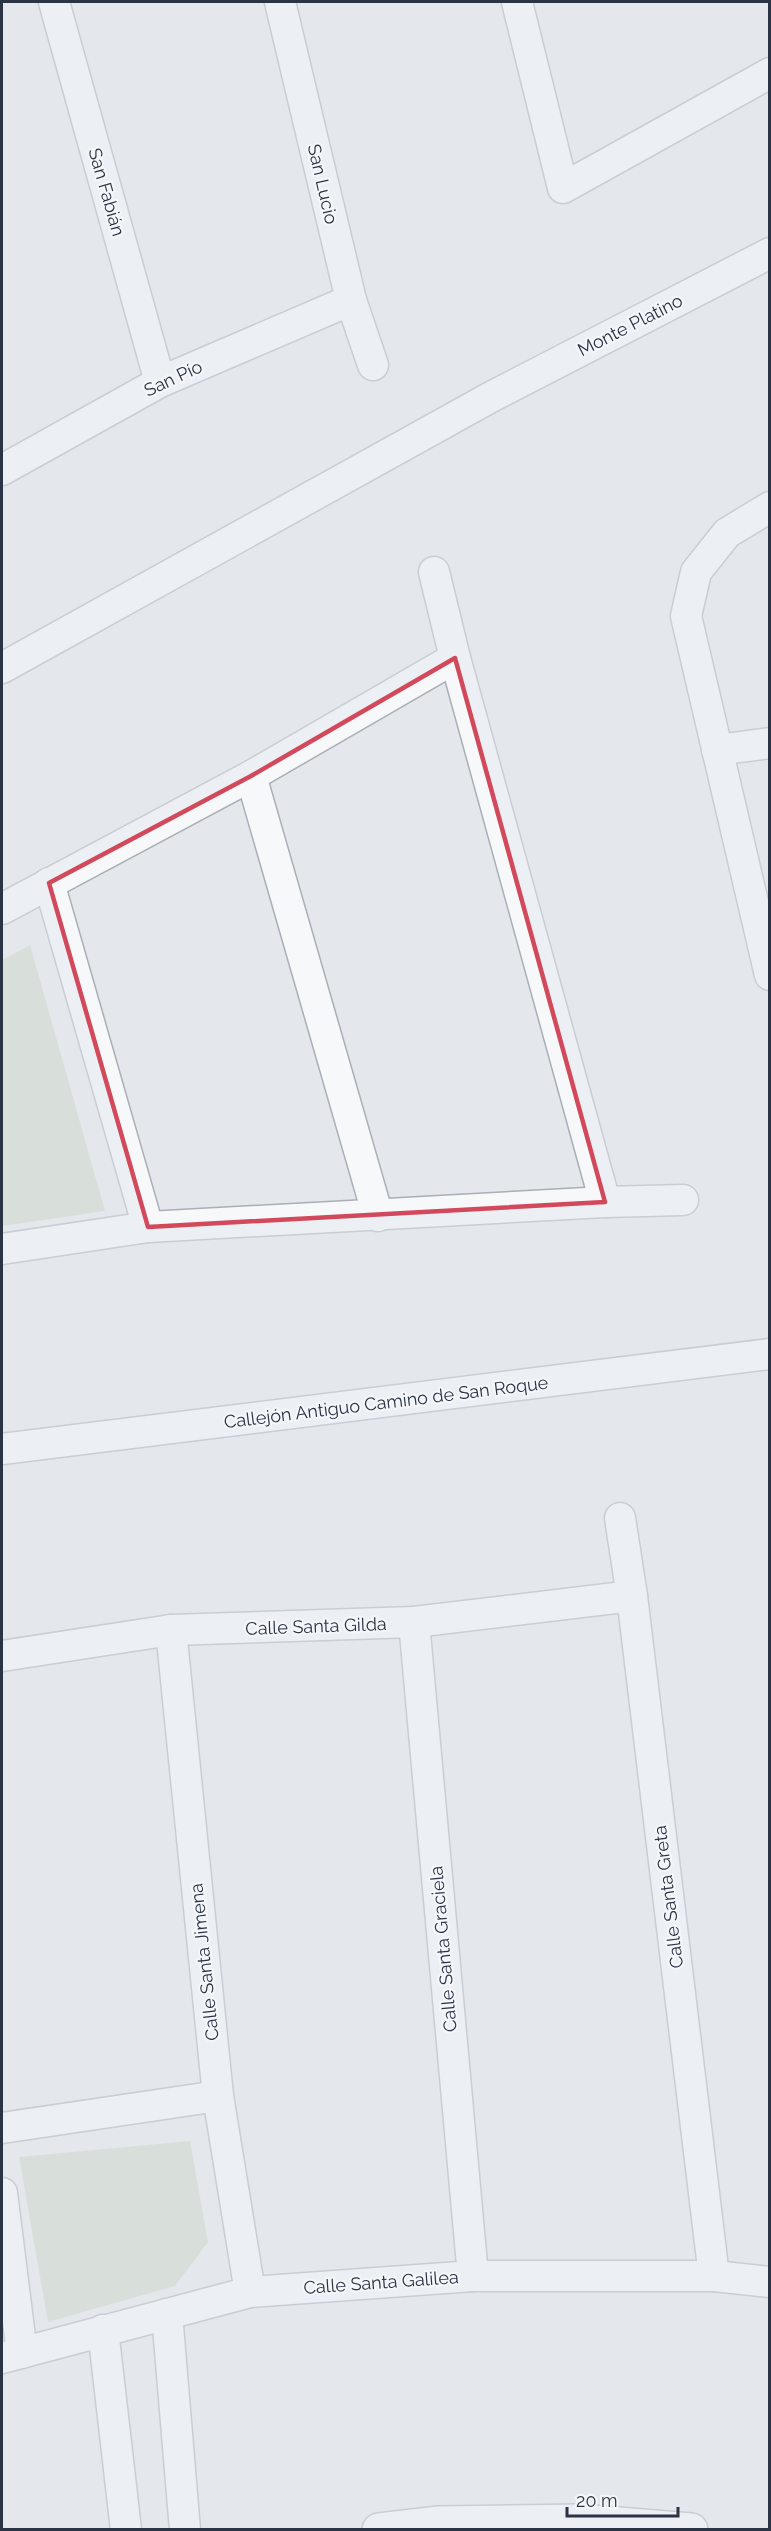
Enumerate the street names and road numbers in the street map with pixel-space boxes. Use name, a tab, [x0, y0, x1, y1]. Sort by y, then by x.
street label: San Lucio	[304, 142, 342, 226]
street label: San Fabián	[84, 146, 130, 238]
street label: Monte Platino	[574, 289, 686, 360]
street label: San Pío	[141, 355, 206, 401]
street label: Callejón Antiguo Camino de San Roque	[223, 1372, 550, 1432]
street label: Calle Santa Gilda	[245, 1613, 387, 1639]
street label: Calle Santa Greta	[649, 1824, 687, 1970]
street label: Calle Santa Graciela	[425, 1865, 461, 2033]
street label: Calle Santa Jimena	[185, 1882, 223, 2042]
street label: Calle Santa Galilea	[303, 2266, 459, 2298]

